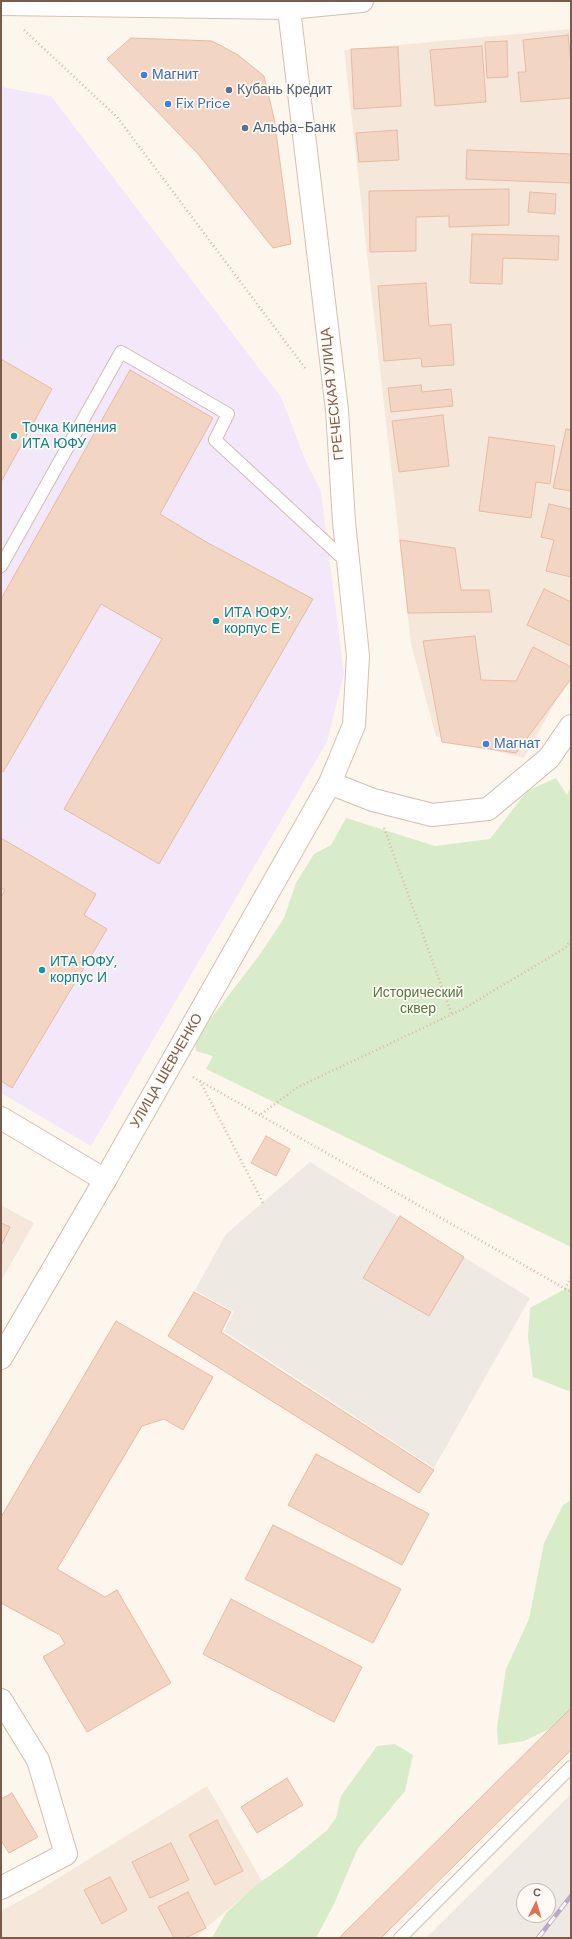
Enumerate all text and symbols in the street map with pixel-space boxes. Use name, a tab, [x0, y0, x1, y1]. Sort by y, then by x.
place label: Магнит	[152, 67, 199, 83]
marker: Магнит	[139, 70, 149, 80]
place label: Кубань Кредит	[237, 82, 332, 98]
marker: Кубань Кредит	[224, 85, 234, 95]
place label: Fix Price	[176, 96, 230, 112]
marker: Fix Price	[163, 99, 173, 109]
place label: Альфа-Банк	[253, 120, 336, 136]
marker: Альфа-Банк	[240, 123, 250, 133]
street label: ГРЕЧЕСКАЯ УЛИЦА	[318, 327, 348, 461]
place label: Точка Кипения ИТА ЮФУ	[22, 420, 117, 452]
marker: Точка Кипения ИТА ЮФУ	[9, 431, 19, 441]
place label: ИТА ЮФУ, корпус Е	[224, 605, 291, 638]
marker: ИТА ЮФУ, корпус Е	[211, 616, 221, 626]
place label: Магнат	[494, 736, 540, 752]
marker: Магнат	[481, 739, 491, 749]
place label: ИТА ЮФУ, корпус И	[50, 954, 117, 986]
marker: ИТА ЮФУ, корпус И	[37, 965, 47, 975]
park label: Исторический сквер	[373, 985, 463, 1018]
street label: УЛИЦА ШЕВЧЕНКО	[127, 1011, 207, 1131]
north arrow	[516, 1883, 556, 1923]
text: С	[532, 1885, 542, 1899]

